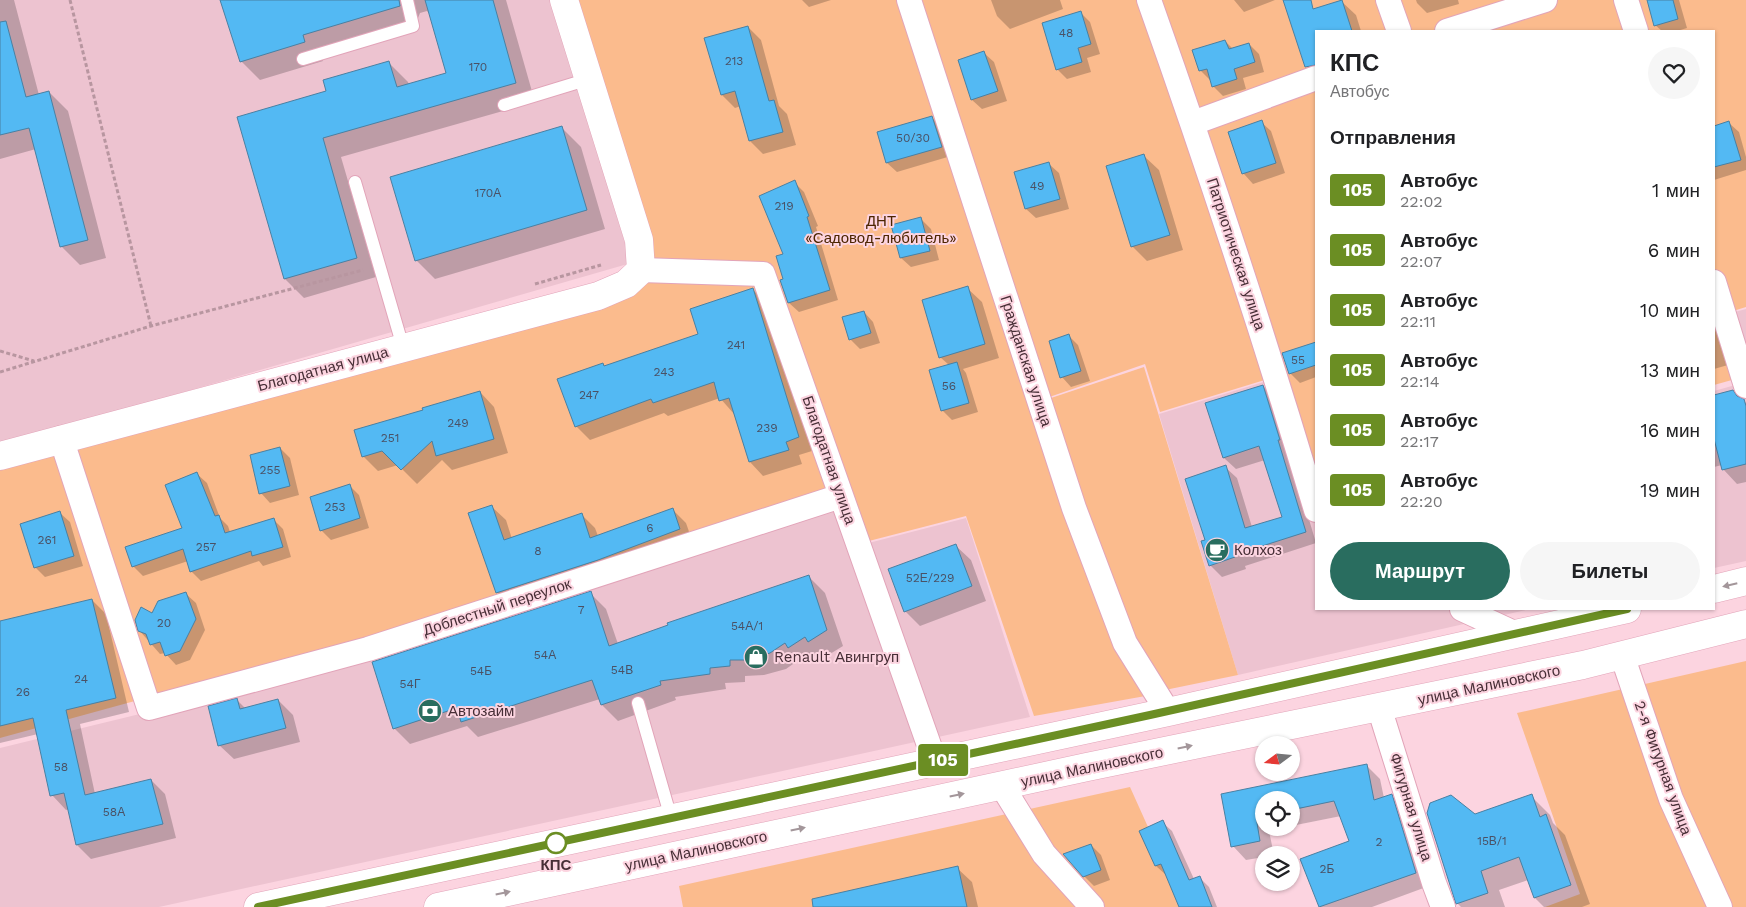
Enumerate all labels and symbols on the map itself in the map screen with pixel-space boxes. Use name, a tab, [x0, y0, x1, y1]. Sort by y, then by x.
house number: 48	[1059, 26, 1073, 40]
house number: 213	[725, 54, 743, 68]
house number: 170	[469, 60, 487, 74]
house number: 50/30	[896, 131, 930, 145]
street label: Патриотическая улица	[1203, 176, 1269, 333]
house number: 49	[1030, 179, 1044, 193]
house number: 170А	[475, 186, 501, 200]
house number: 219	[774, 199, 794, 213]
park label: ДНТ «Садовод-любитель»	[805, 212, 957, 247]
street label: Гражданская улица	[996, 293, 1056, 429]
house number: 241	[727, 338, 745, 352]
street label: Благодатная улица	[256, 343, 391, 395]
house number: 55	[1291, 353, 1305, 367]
house number: 243	[654, 365, 674, 379]
house number: 56	[942, 379, 956, 393]
house number: 247	[579, 388, 599, 402]
street label: Благодатная улица	[799, 393, 860, 527]
house number: 249	[447, 416, 469, 430]
house number: 239	[756, 421, 778, 435]
house number: 251	[381, 431, 399, 445]
house number: 255	[260, 463, 280, 477]
house number: 253	[325, 500, 345, 514]
house number: 6	[646, 521, 654, 535]
house number: 261	[38, 533, 56, 547]
cafe icon: Колхоз	[1204, 537, 1230, 563]
house number: 257	[196, 540, 217, 554]
place label: Колхоз	[1234, 541, 1282, 559]
house number: 8	[534, 544, 542, 558]
house number: 52Е/229	[906, 571, 954, 585]
street label: Доблестный переулок	[421, 574, 574, 639]
one-way arrow	[1722, 581, 1737, 589]
house number: 7	[578, 603, 585, 617]
house number: 20	[157, 616, 171, 630]
house number: 54А/1	[731, 619, 763, 633]
shop icon: Renault Авингруп	[743, 644, 769, 670]
house number: 54А	[534, 648, 556, 662]
place label: Renault Авингруп	[774, 648, 899, 666]
street label: улица Малиновского	[1416, 661, 1562, 709]
house number: 54В	[611, 663, 633, 677]
house number: 54Б	[470, 664, 492, 678]
house number: 24	[74, 672, 88, 686]
house number: 54Г	[400, 677, 421, 691]
house number: 26	[16, 685, 30, 699]
bank icon: Автозайм	[417, 698, 443, 724]
street label: 2-я Фигурная улица	[1630, 699, 1696, 838]
place label: Автозайм	[448, 702, 514, 720]
north arrow	[1255, 736, 1300, 781]
street label: улица Малиновского	[1019, 743, 1165, 791]
one-way arrow	[1177, 743, 1192, 751]
line badge: 105	[914, 744, 972, 776]
street label: Фигурная улица	[1386, 751, 1436, 864]
house number: 58	[54, 760, 68, 774]
one-way arrow	[950, 791, 965, 799]
house number: 58А	[103, 805, 125, 819]
one-way arrow	[791, 825, 807, 833]
street label: улица Малиновского	[623, 827, 769, 875]
marker: КПС	[545, 832, 567, 854]
house number: 15В/1	[1477, 834, 1507, 848]
house number: 2	[1376, 835, 1383, 849]
place label: КПС	[541, 856, 572, 874]
house number: 2Б	[1320, 862, 1335, 876]
one-way arrow	[495, 889, 510, 897]

